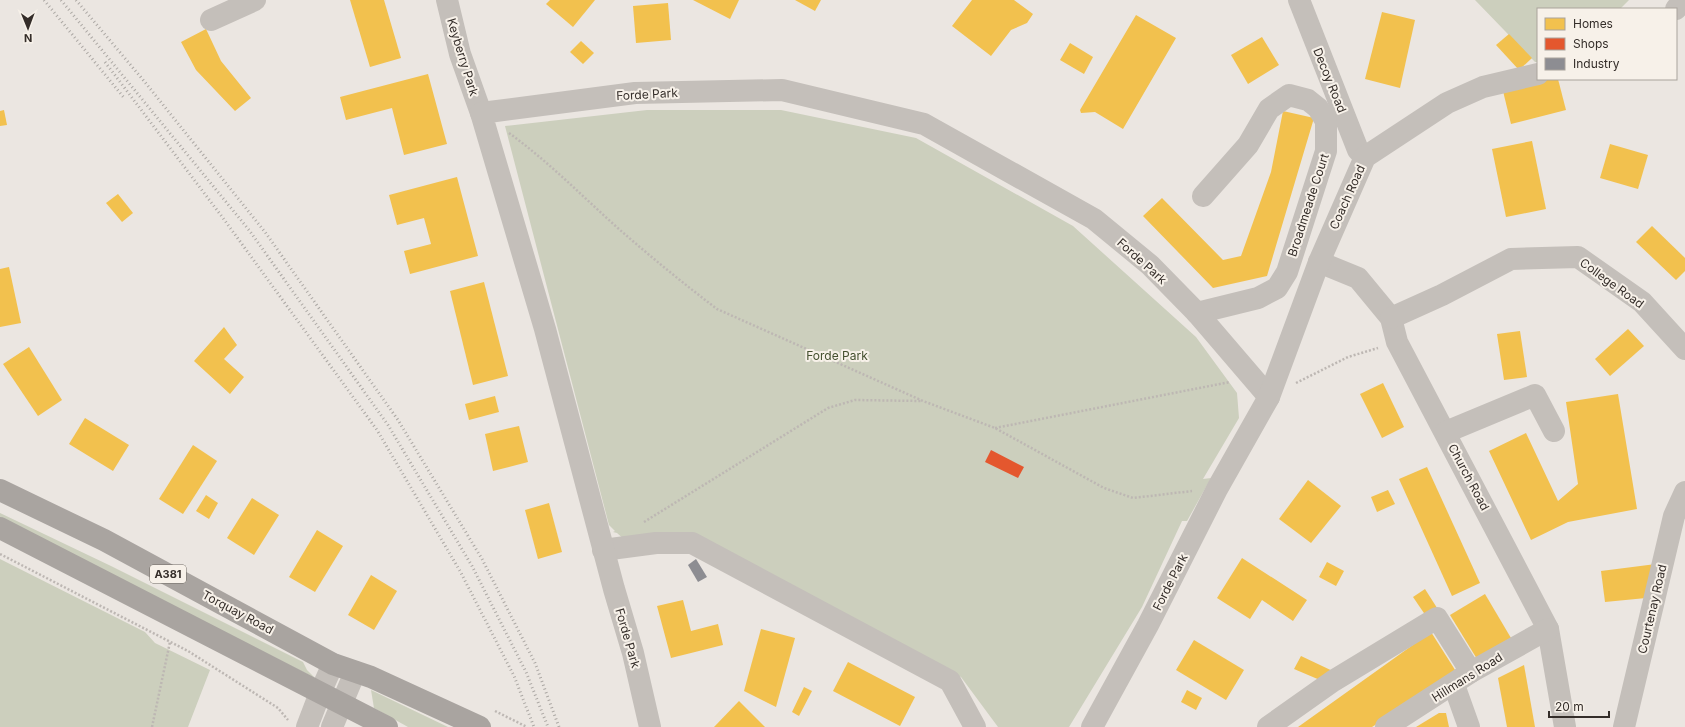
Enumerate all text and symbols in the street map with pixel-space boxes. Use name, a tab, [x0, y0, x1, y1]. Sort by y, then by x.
north arrow	[8, 8, 48, 48]
legend	[1537, 8, 1677, 80]
street label: Keyberry Park	[444, 16, 482, 98]
text: Homes	[1573, 16, 1613, 31]
text: N	[24, 31, 32, 45]
text: Shops	[1573, 36, 1609, 51]
street label: Decoy Road	[1310, 45, 1350, 115]
text: Industry	[1573, 56, 1620, 71]
street label: Forde Park	[616, 85, 679, 103]
street label: Broadmeade Court	[1284, 152, 1332, 258]
street label: Coach Road	[1326, 162, 1368, 232]
street label: Forde Park	[1114, 235, 1170, 287]
street label: College Road	[1577, 255, 1647, 311]
park label: Forde Park	[806, 348, 868, 363]
street label: Church Road	[1445, 441, 1493, 513]
street label: Forde Park	[1149, 551, 1191, 613]
street label: Courtenay Road	[1634, 563, 1670, 655]
road number: A381	[150, 565, 186, 583]
street label: Torquay Road	[200, 587, 276, 637]
street label: Forde Park	[612, 606, 644, 670]
street label: Hillmans Road	[1429, 649, 1505, 705]
scale bar	[1549, 693, 1609, 719]
text: 20 m	[1555, 699, 1584, 714]

